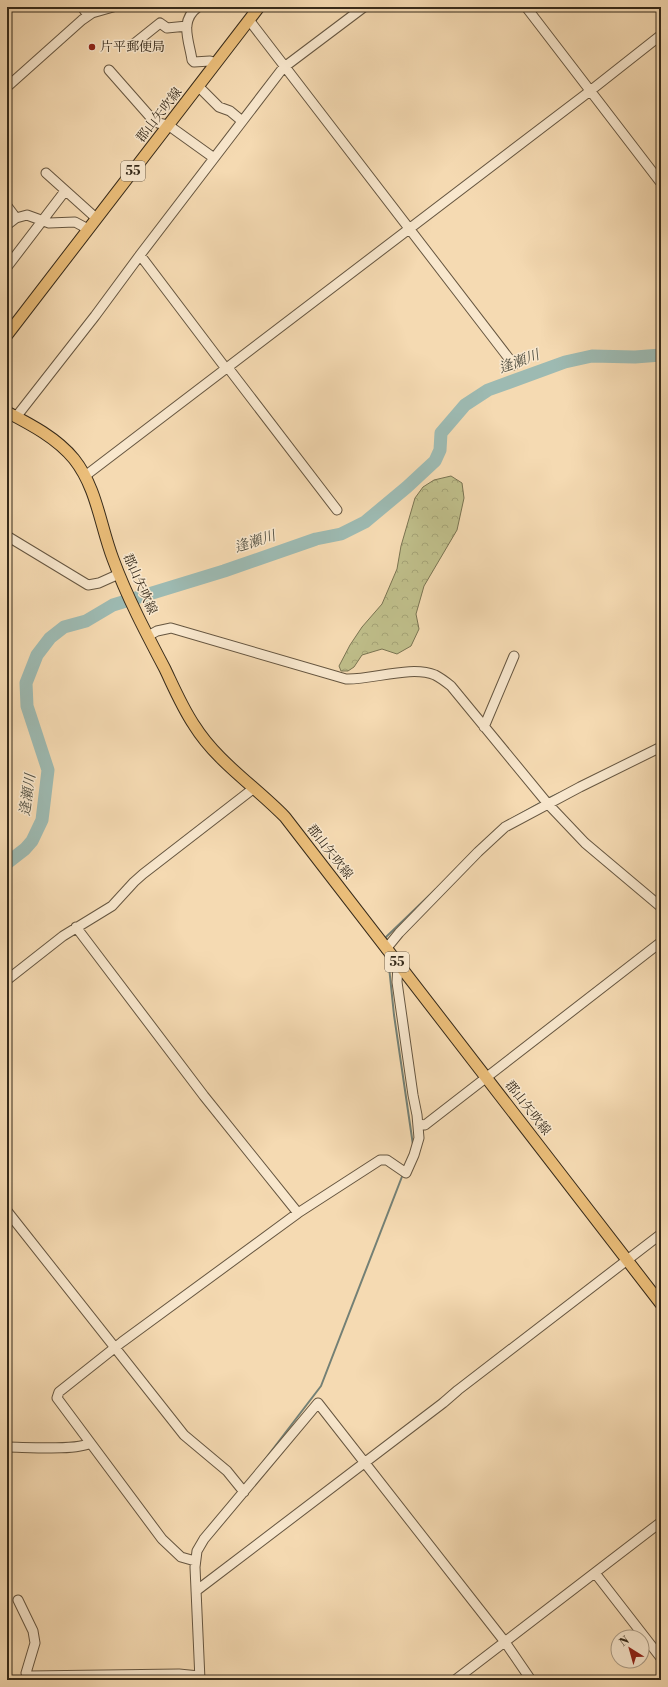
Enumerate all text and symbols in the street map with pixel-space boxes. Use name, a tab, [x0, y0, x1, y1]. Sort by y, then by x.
place label: 片平郵便局	[100, 39, 165, 55]
marker: 片平郵便局	[87, 42, 97, 52]
street label: 郡山矢吹線	[133, 84, 185, 146]
road number: 55	[121, 161, 145, 181]
water label: 逢瀬川	[496, 346, 544, 378]
water label: 逢瀬川	[232, 526, 280, 557]
street label: 郡山矢吹線	[119, 551, 161, 617]
water label: 逢瀬川	[16, 771, 40, 817]
street label: 郡山矢吹線	[304, 821, 356, 883]
road number: 55	[385, 952, 409, 972]
street label: 郡山矢吹線	[502, 1077, 554, 1139]
north arrow	[610, 1629, 650, 1669]
text: N	[617, 1633, 633, 1650]

